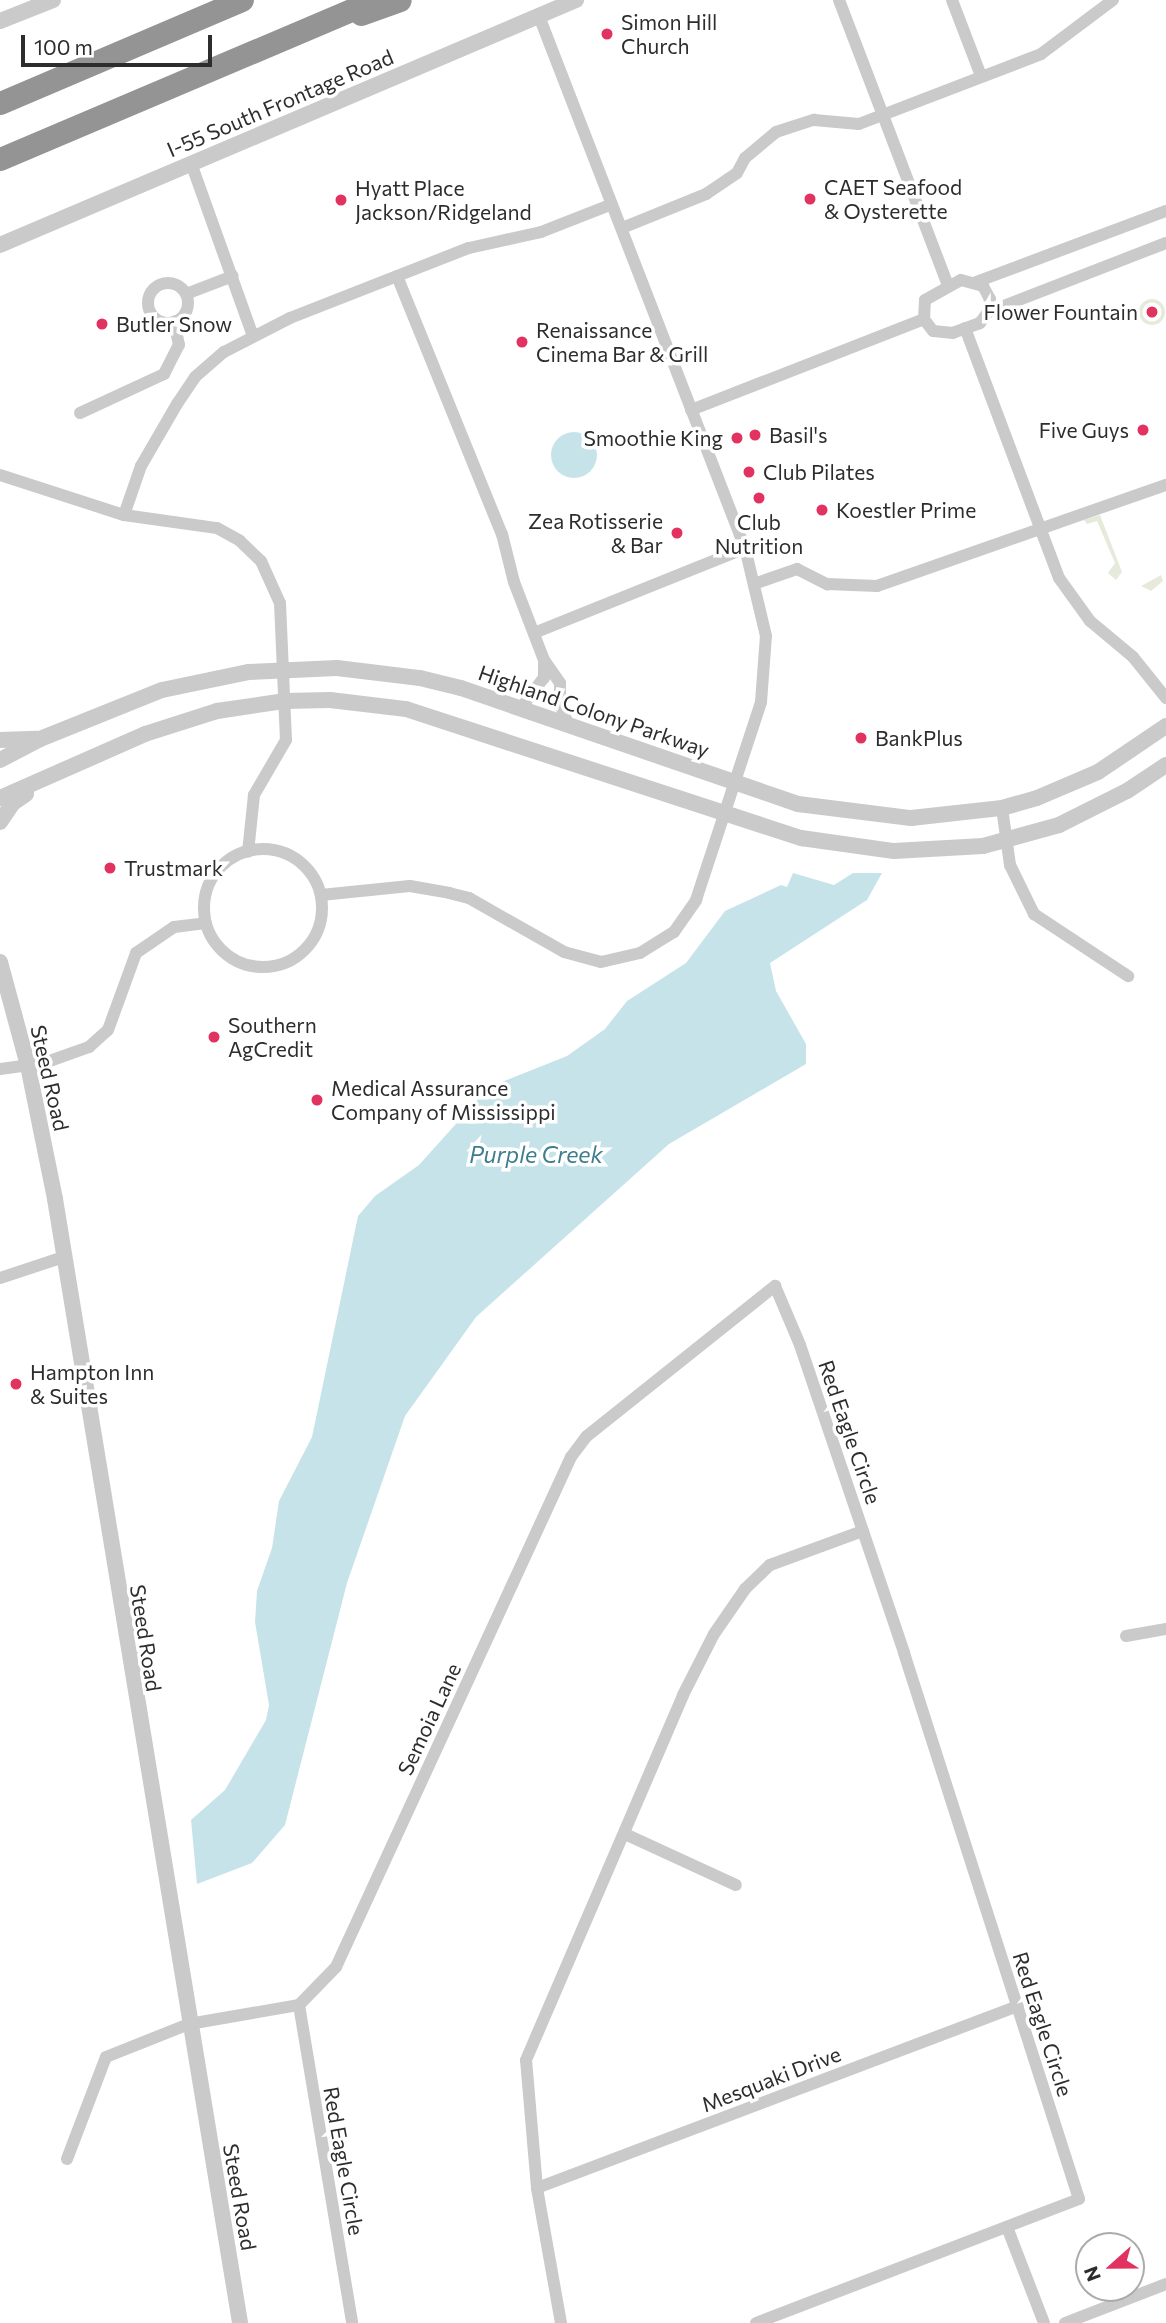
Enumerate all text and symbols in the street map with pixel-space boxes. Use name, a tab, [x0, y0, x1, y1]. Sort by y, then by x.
place label: Simon Hill Church	[621, 9, 717, 59]
scale bar	[24, 21, 215, 65]
marker: Simon Hill Church	[599, 26, 615, 42]
text: 100 m	[34, 34, 93, 59]
street label: I-55 South Frontage Road	[163, 44, 397, 162]
place label: CAET Seafood & Oysterette	[824, 174, 962, 224]
place label: Hyatt Place Jackson/Ridgeland	[355, 175, 532, 225]
marker: CAET Seafood & Oysterette	[802, 191, 818, 207]
marker: Hyatt Place Jackson/Ridgeland	[333, 192, 349, 208]
place label: Flower Fountain	[984, 299, 1138, 325]
marker: Flower Fountain	[1144, 304, 1160, 320]
place label: Butler Snow	[116, 311, 232, 337]
marker: Butler Snow	[94, 316, 110, 332]
place label: Renaissance Cinema Bar & Grill	[536, 317, 708, 367]
marker: Renaissance Cinema Bar & Grill	[514, 334, 530, 350]
place label: Five Guys	[1039, 417, 1129, 443]
place label: Basil's	[769, 422, 828, 448]
marker: Five Guys	[1135, 422, 1151, 438]
place label: Smoothie King	[583, 425, 723, 451]
marker: Basil's	[747, 427, 763, 443]
marker: Smoothie King	[729, 430, 745, 446]
place label: Club Pilates	[763, 459, 875, 485]
marker: Club Pilates	[741, 464, 757, 480]
marker: Club Nutrition	[751, 490, 767, 506]
place label: Koestler Prime	[836, 497, 976, 523]
marker: Koestler Prime	[814, 502, 830, 518]
place label: Zea Rotisserie & Bar	[528, 508, 663, 558]
place label: Club Nutrition	[715, 509, 803, 559]
marker: Zea Rotisserie & Bar	[669, 525, 685, 541]
street label: Highland Colony Parkway	[475, 660, 713, 762]
place label: BankPlus	[875, 725, 963, 751]
marker: BankPlus	[853, 730, 869, 746]
place label: Trustmark	[124, 855, 223, 881]
marker: Trustmark	[102, 860, 118, 876]
place label: Southern AgCredit	[228, 1012, 317, 1062]
street label: Steed Road	[26, 1023, 74, 1133]
marker: Southern AgCredit	[206, 1029, 222, 1045]
place label: Medical Assurance Company of Mississippi	[331, 1075, 556, 1125]
marker: Medical Assurance Company of Mississippi	[309, 1092, 325, 1108]
water label: Purple Creek	[469, 1140, 603, 1168]
street label: Red Eagle Circle	[814, 1357, 886, 1507]
place label: Hampton Inn & Suites	[30, 1359, 154, 1409]
marker: Hampton Inn & Suites	[8, 1376, 24, 1392]
street label: Steed Road	[125, 1583, 167, 1693]
street label: Semoia Lane	[392, 1659, 466, 1779]
street label: Red Eagle Circle	[1008, 1949, 1078, 2099]
street label: Mesquaki Drive	[698, 2041, 844, 2117]
street label: Red Eagle Circle	[319, 2085, 369, 2237]
street label: Steed Road	[218, 2142, 262, 2252]
north arrow	[1075, 2232, 1145, 2302]
text: N	[1079, 2263, 1105, 2285]

